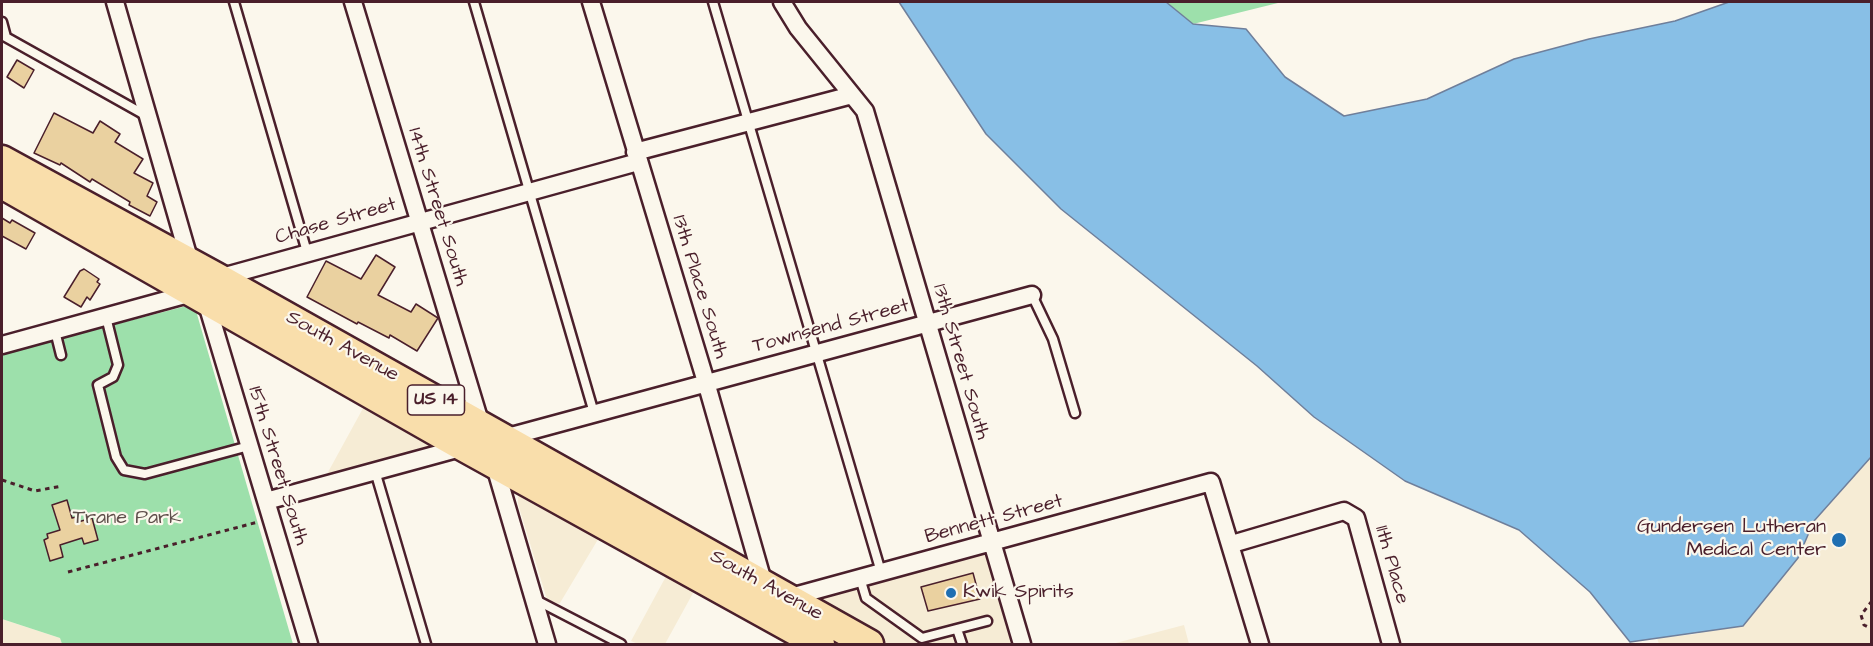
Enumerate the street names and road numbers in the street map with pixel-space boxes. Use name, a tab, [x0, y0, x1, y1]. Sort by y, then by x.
street label: 14th Street South	[402, 125, 472, 289]
street label: Chase Street	[273, 193, 399, 251]
street label: 13th Place South	[666, 212, 732, 362]
street label: 13th Street South	[926, 281, 994, 443]
street label: Townsend Street	[750, 295, 912, 359]
street label: South Avenue	[281, 306, 403, 388]
street label: 15th Street South	[241, 384, 313, 548]
road number: US 14	[408, 385, 464, 415]
street label: Bennett Street	[922, 490, 1066, 550]
street label: 11th Place	[1368, 523, 1414, 607]
street label: South Avenue	[705, 545, 827, 627]

